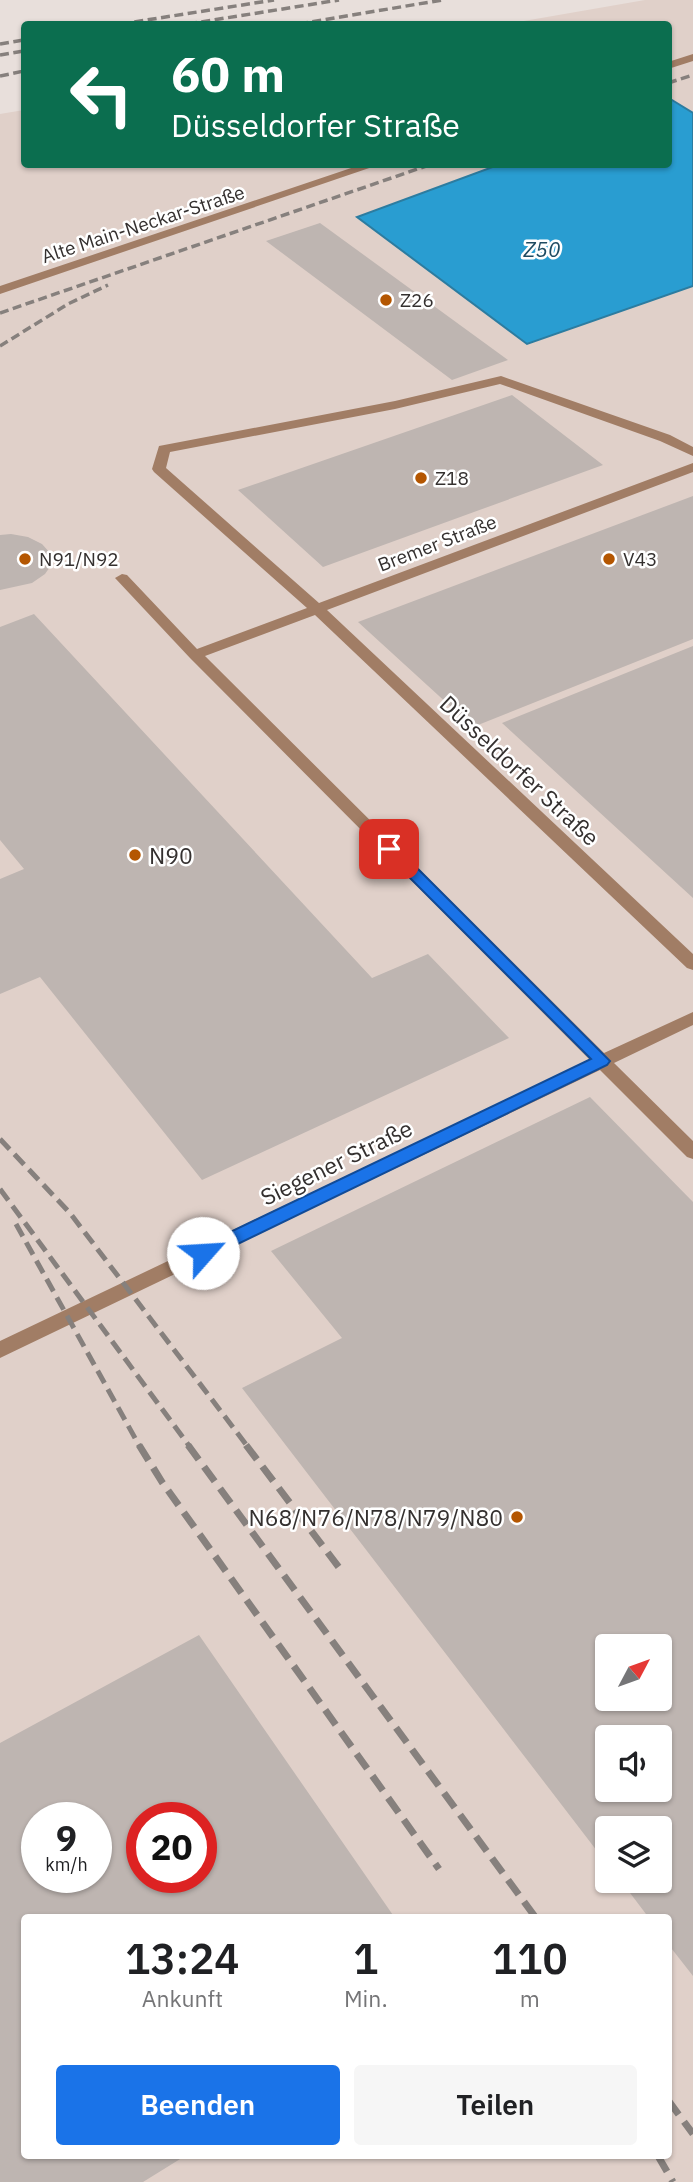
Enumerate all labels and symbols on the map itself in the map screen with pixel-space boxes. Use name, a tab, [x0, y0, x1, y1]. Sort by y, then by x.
street label: Alte Main-Neckar-Straße	[38, 180, 248, 268]
water label: Z50	[522, 235, 561, 263]
place label: Z26	[400, 288, 434, 312]
marker: Z26	[378, 292, 394, 308]
place label: Z18	[435, 466, 469, 490]
marker: Z18	[413, 470, 429, 486]
street label: Bremer Straße	[374, 509, 500, 577]
place label: N91/N92	[39, 547, 119, 571]
place label: V43	[623, 547, 657, 571]
marker: N91/N92	[17, 551, 33, 567]
marker: V43	[601, 551, 617, 567]
street label: Düsseldorfer Straße	[434, 688, 606, 852]
pin	[359, 819, 419, 879]
place label: N90	[149, 840, 193, 870]
marker: N90	[127, 847, 143, 863]
street label: Siegener Straße	[255, 1112, 417, 1212]
position arrow	[166, 1216, 240, 1290]
place label: N68/N76/N78/N79/N80	[248, 1502, 503, 1532]
marker: N68/N76/N78/N79/N80	[509, 1509, 525, 1525]
north arrow	[595, 1634, 672, 1712]
speed limit sign: 20	[126, 1802, 217, 1893]

